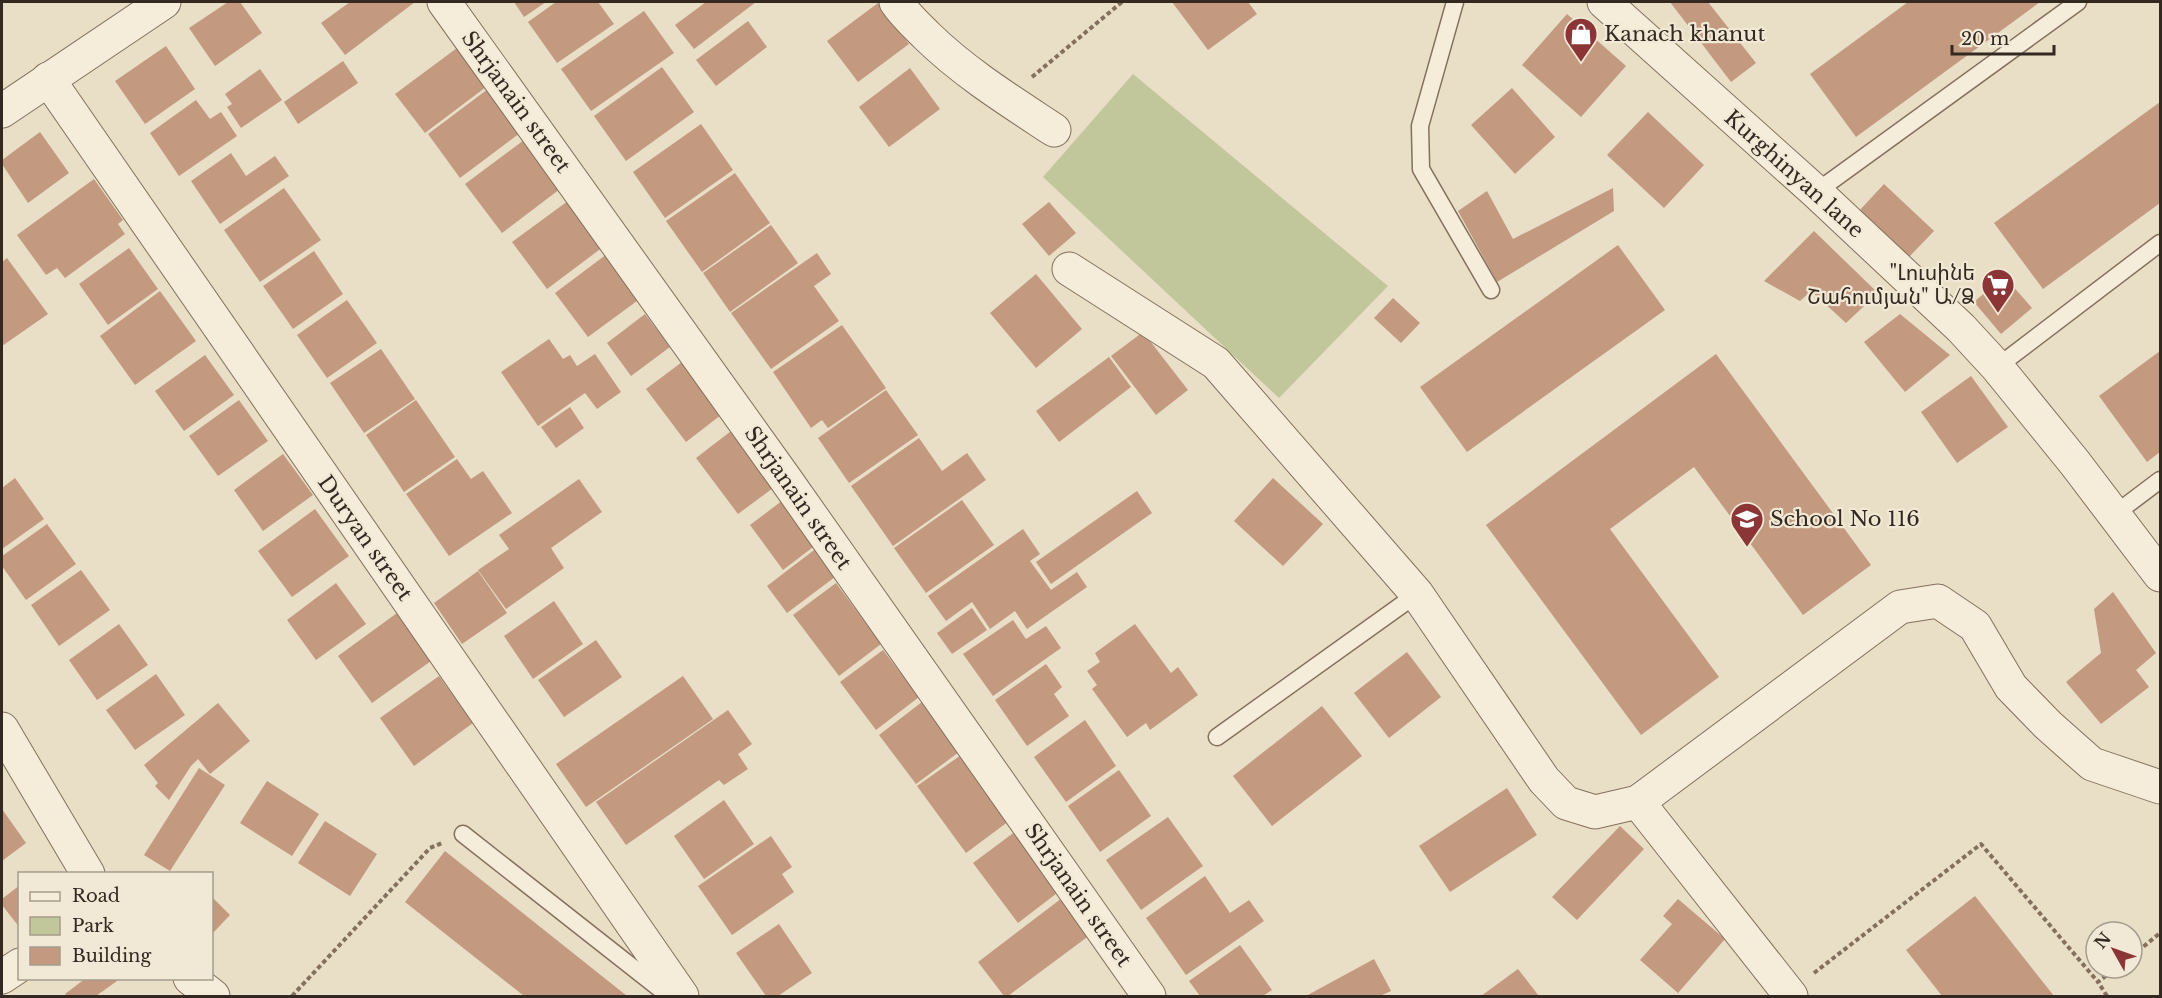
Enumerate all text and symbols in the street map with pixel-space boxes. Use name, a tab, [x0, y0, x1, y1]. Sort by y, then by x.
shop icon: Kanach khanut	[1563, 16, 1599, 63]
scale bar	[1952, 18, 2054, 56]
place label: Kanach khanut	[1604, 21, 1765, 47]
street label: Shrjanain street	[456, 26, 576, 178]
text: 20 m	[1961, 28, 2009, 50]
street label: Kurghinyan lane	[1719, 105, 1869, 243]
place label: "Լուսինե Շահումյան" Ա/Ձ	[1807, 260, 1975, 310]
supermarket icon: "Լուսինե Շահումյան" Ա/Ձ	[1980, 267, 2016, 314]
street label: Shrjanain street	[739, 421, 857, 575]
street label: Duryan street	[312, 470, 418, 606]
school or university icon: School No 116	[1729, 501, 1765, 548]
place label: School No 116	[1770, 506, 1920, 532]
street label: Shrjanain street	[1019, 818, 1137, 972]
legend	[18, 872, 213, 980]
text: Road	[72, 885, 120, 907]
text: Park	[72, 915, 114, 937]
north arrow	[2084, 920, 2144, 980]
text: N	[2090, 928, 2115, 953]
text: Building	[72, 945, 151, 967]

